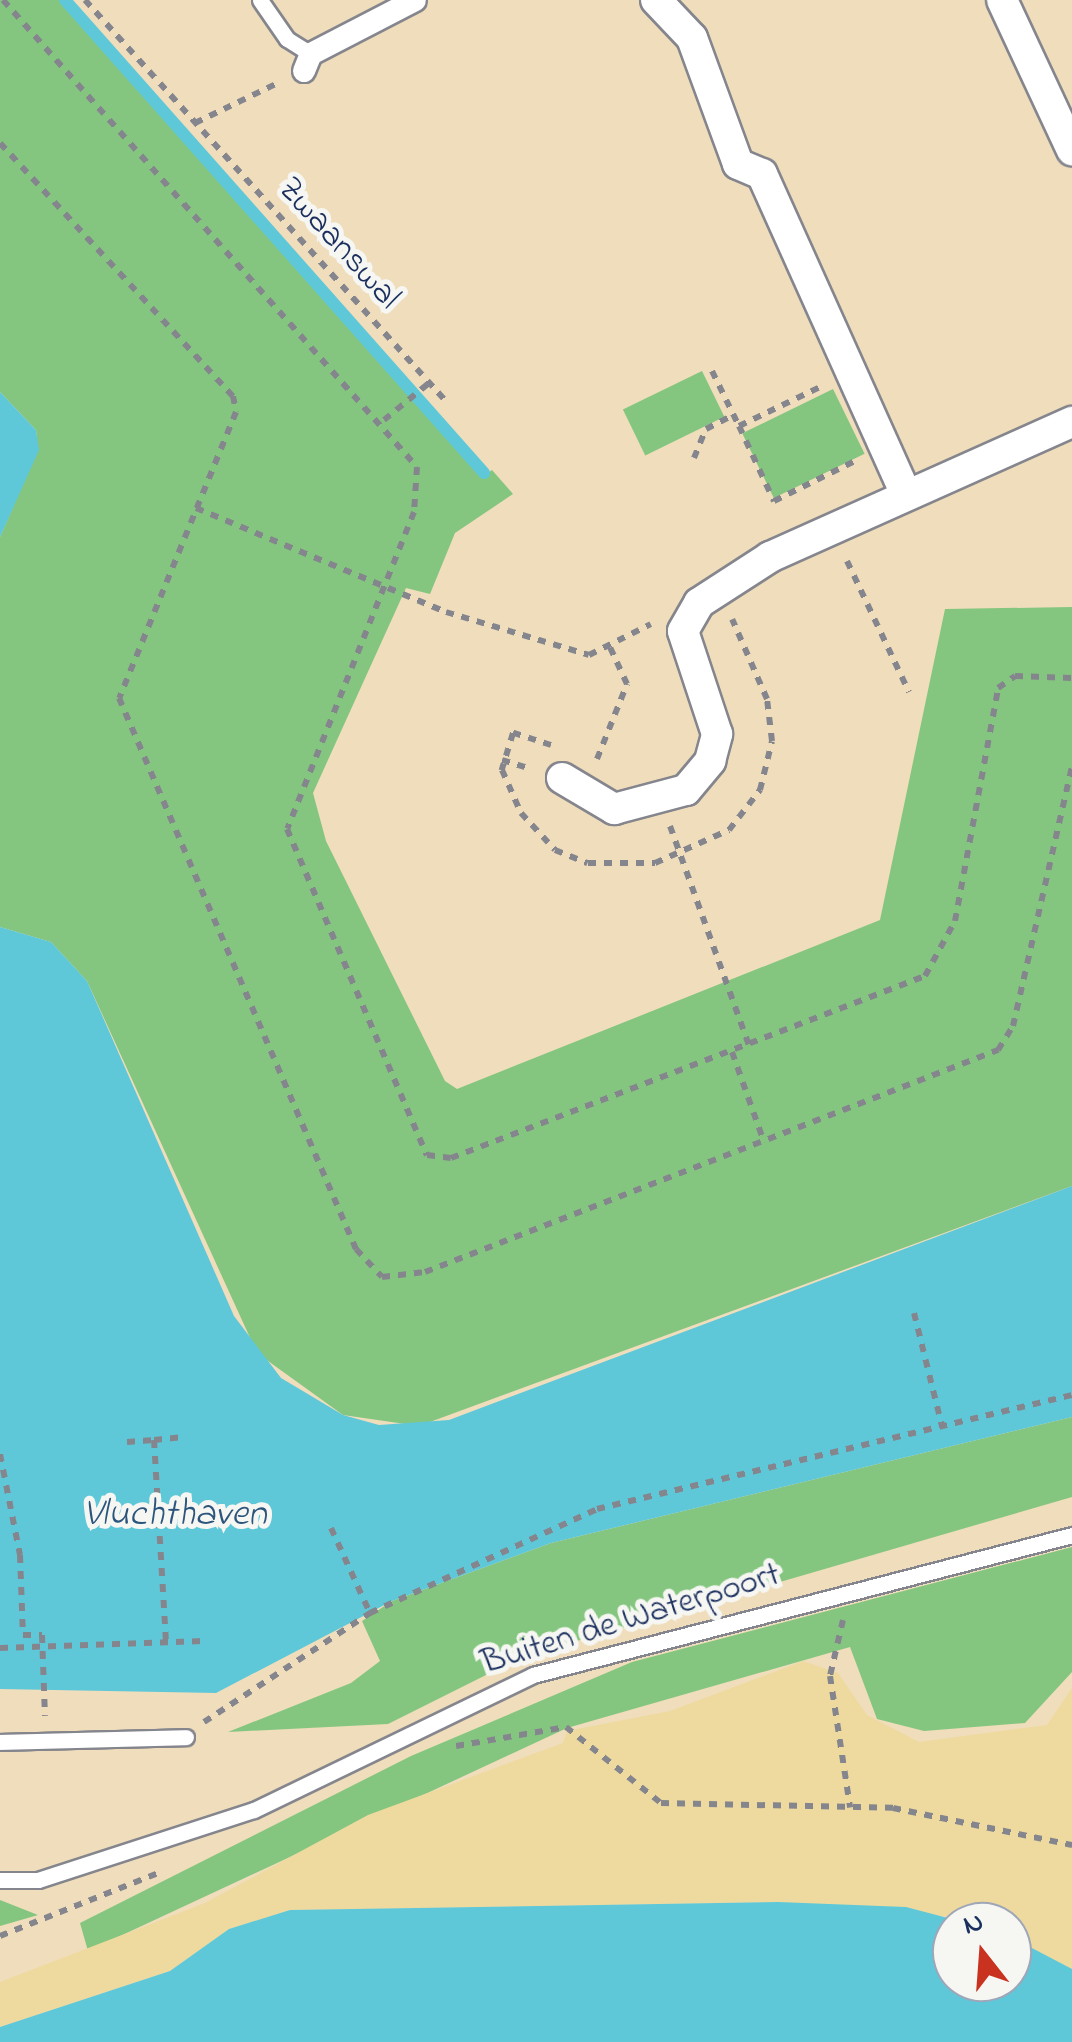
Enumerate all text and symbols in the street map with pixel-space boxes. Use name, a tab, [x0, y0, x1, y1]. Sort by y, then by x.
street label: Zwaanswal	[268, 169, 408, 319]
water label: Vluchthaven	[83, 1493, 267, 1539]
street label: Buiten de Waterpoort	[477, 1555, 785, 1685]
north arrow	[932, 1902, 1032, 2002]
text: N	[959, 1902, 989, 1947]

